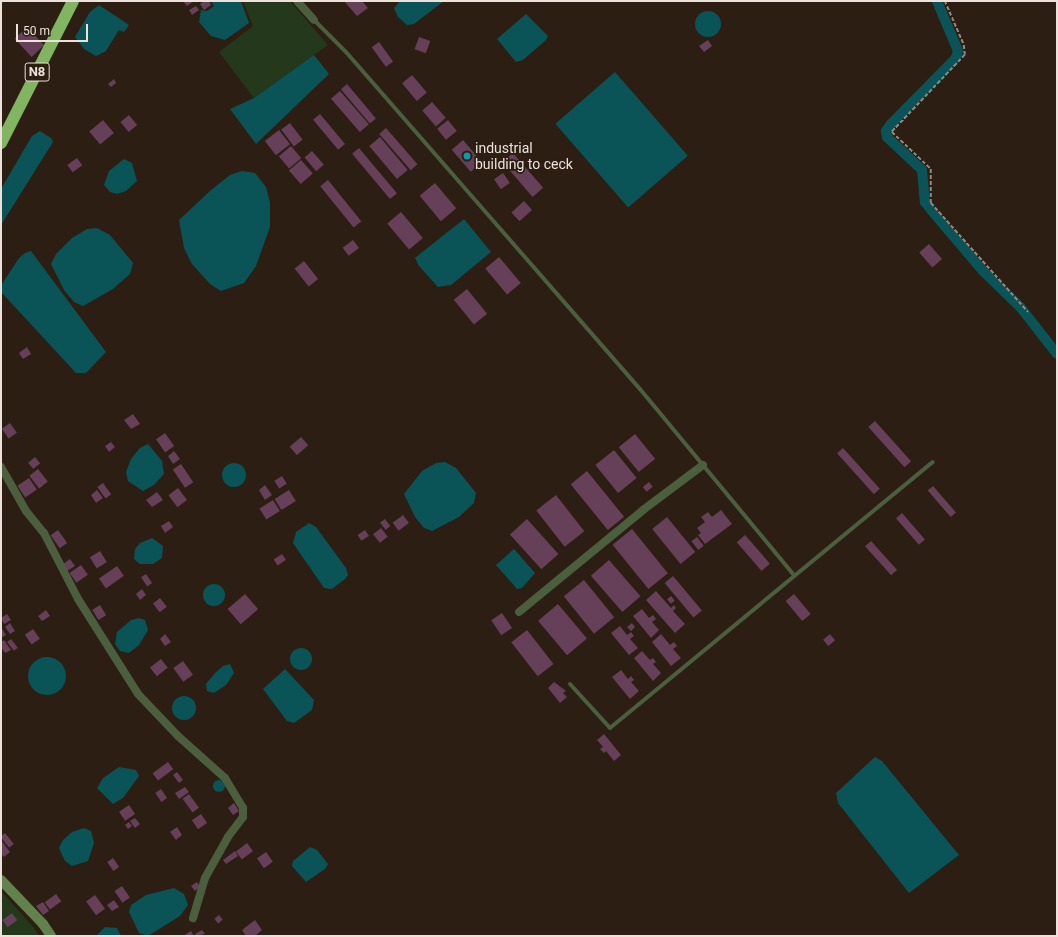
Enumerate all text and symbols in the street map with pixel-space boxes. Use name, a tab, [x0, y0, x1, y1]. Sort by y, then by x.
scale bar	[18, 16, 90, 42]
text: 50 m	[23, 24, 50, 38]
road number: N8	[24, 61, 50, 83]
place label: industrial building to ceck	[475, 140, 573, 172]
marker: industrial building to ceck	[462, 151, 472, 161]

